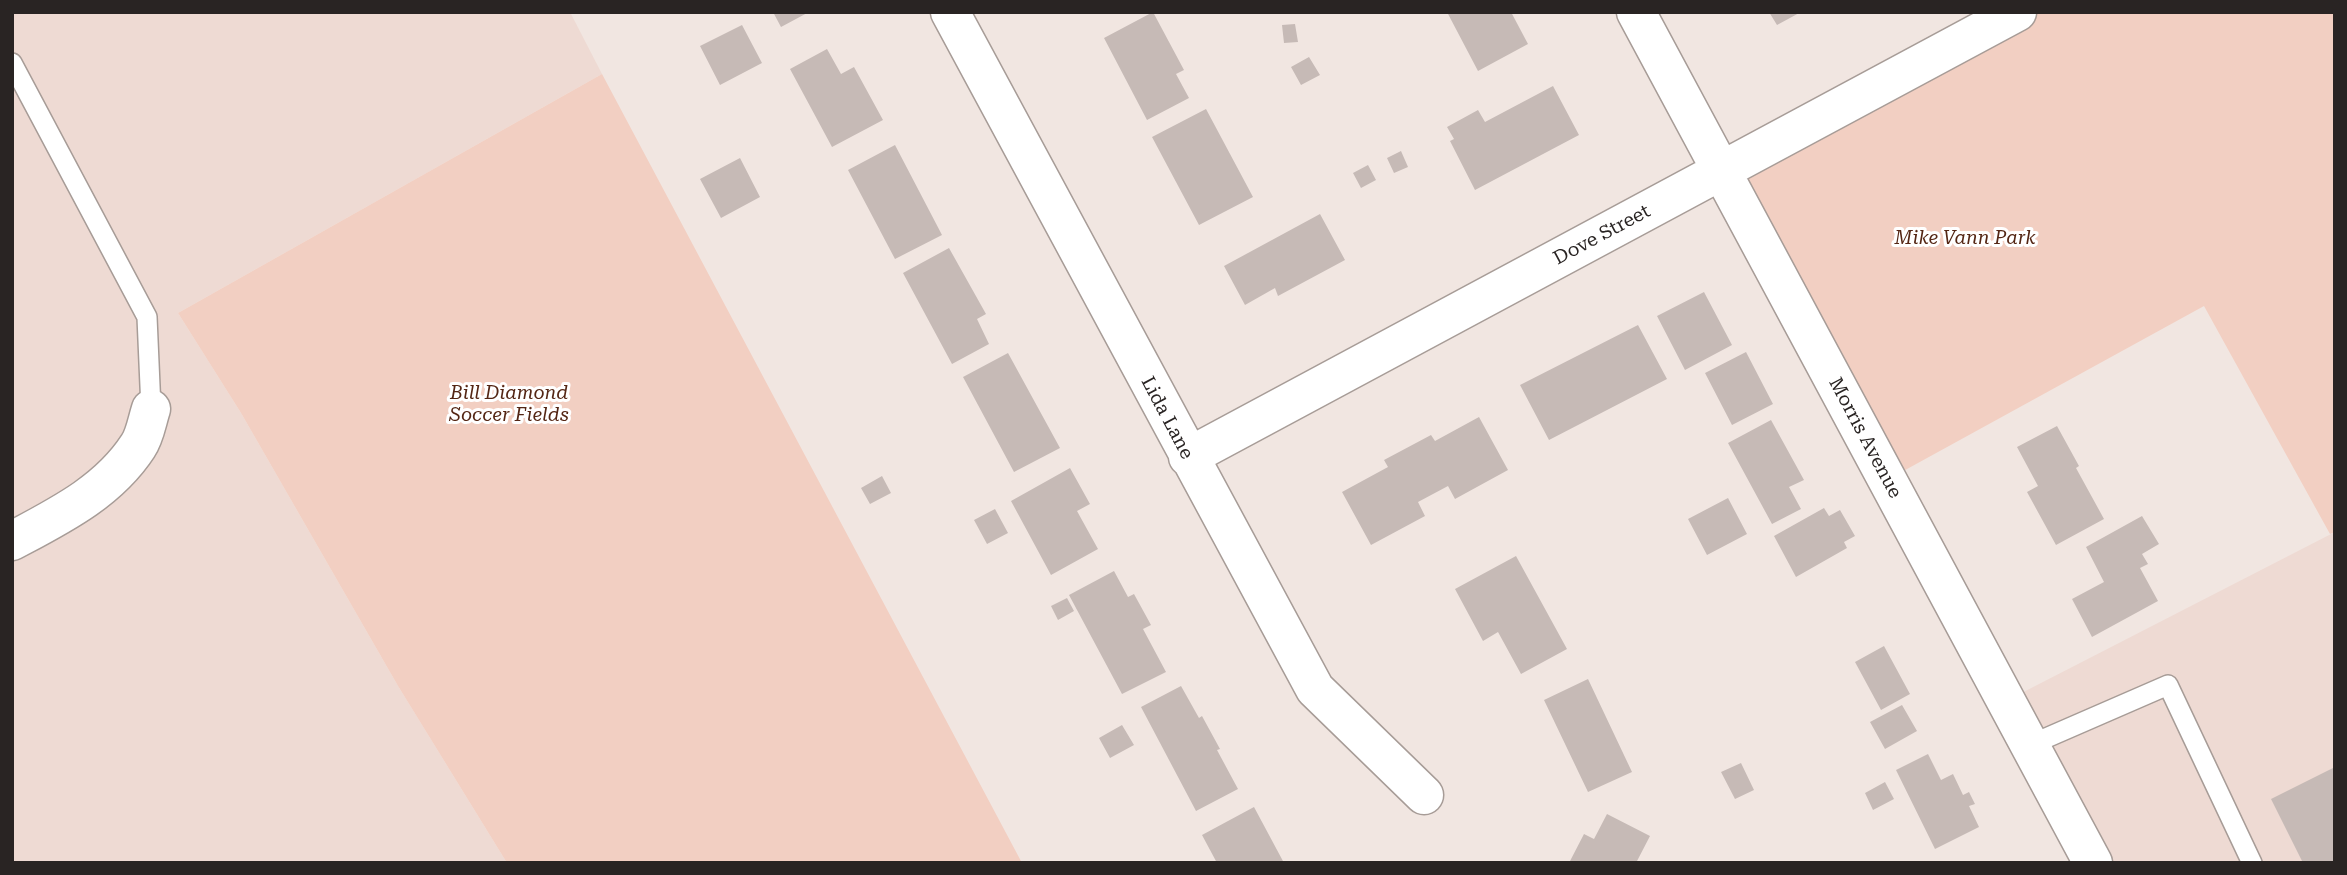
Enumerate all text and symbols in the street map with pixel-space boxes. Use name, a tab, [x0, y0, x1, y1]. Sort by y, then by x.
street label: Dove Street	[1550, 200, 1654, 270]
park label: Mike Vann Park	[1894, 227, 2036, 249]
street label: Lida Lane	[1136, 373, 1198, 463]
street label: Morris Avenue	[1824, 374, 1906, 502]
park label: Bill Diamond Soccer Fields	[449, 382, 569, 426]

